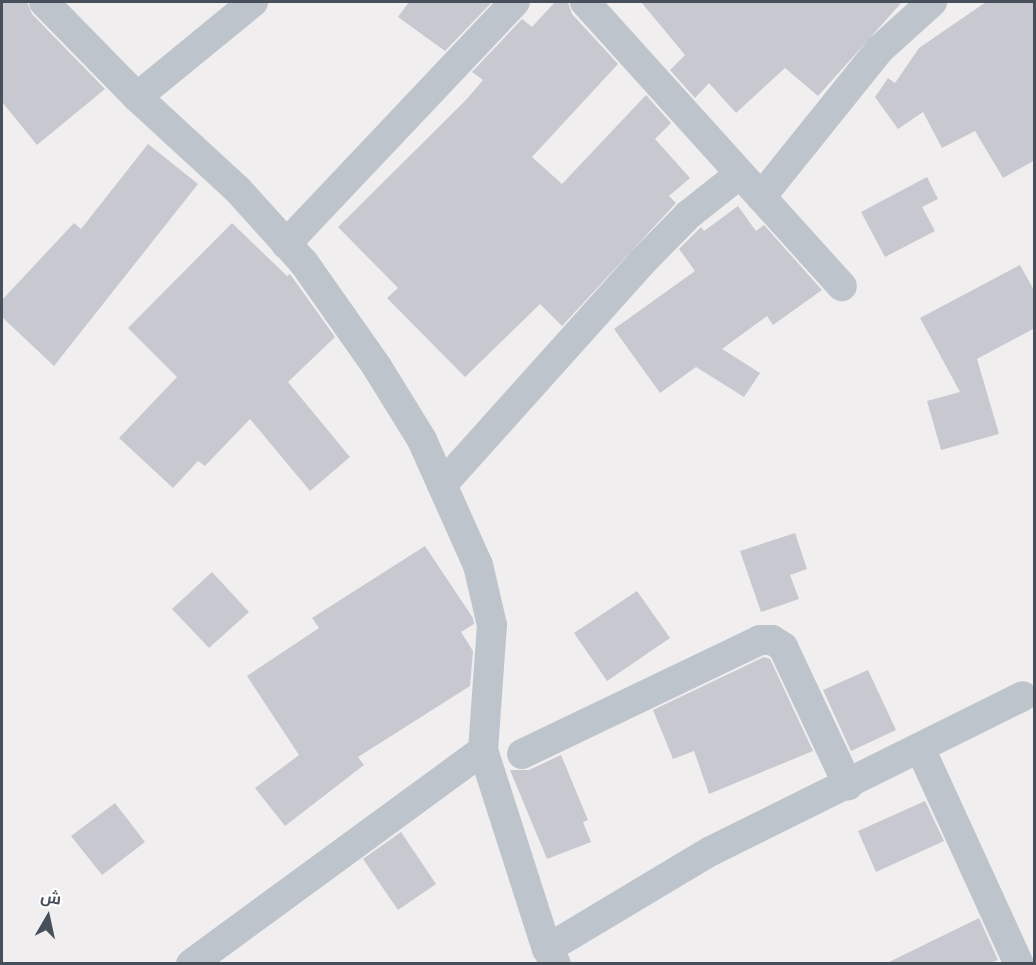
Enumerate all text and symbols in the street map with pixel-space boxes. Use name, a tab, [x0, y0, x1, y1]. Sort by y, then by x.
north arrow	[18, 887, 78, 947]
text: ش	[39, 888, 63, 911]

